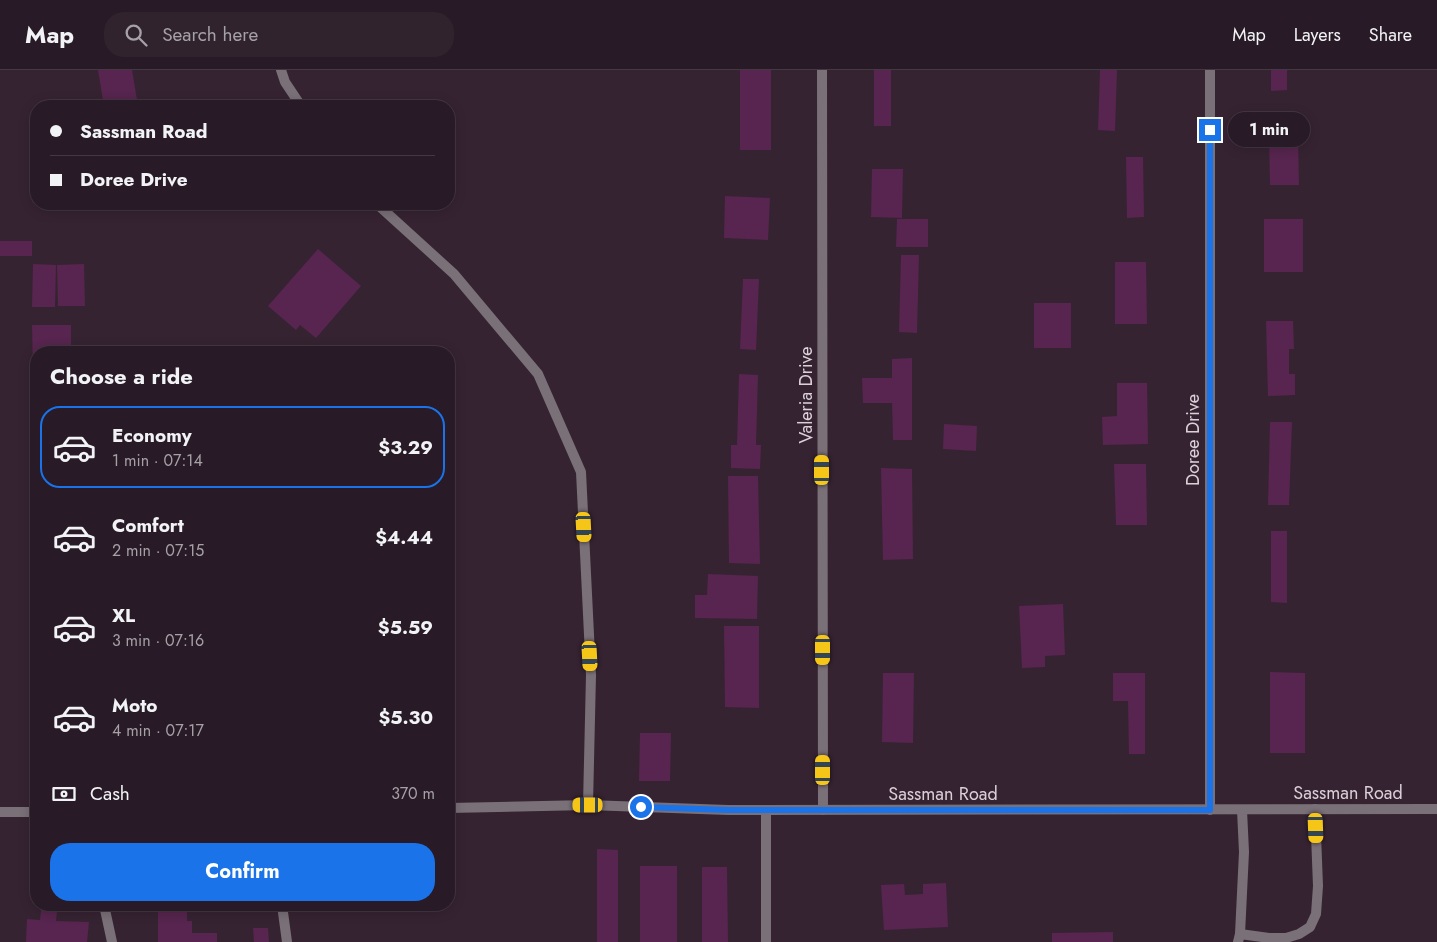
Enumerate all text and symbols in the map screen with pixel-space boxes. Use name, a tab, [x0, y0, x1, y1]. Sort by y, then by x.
search box	[104, 12, 454, 57]
text: Map	[25, 17, 74, 52]
icon: search	[122, 21, 150, 49]
text: Search here	[162, 21, 258, 48]
text: Map	[1232, 22, 1266, 48]
text: Layers	[1294, 22, 1341, 48]
text: Share	[1369, 22, 1412, 48]
callout: 1 min	[1228, 112, 1310, 148]
text: Sassman Road	[80, 118, 207, 145]
text: 1 min	[1249, 118, 1289, 141]
route end	[1199, 119, 1221, 141]
text: Doree Drive	[80, 166, 188, 193]
street label: Valeria Drive	[793, 346, 819, 444]
text: Choose a ride	[50, 360, 193, 392]
street label: Doree Drive	[1180, 394, 1206, 486]
text: Economy	[112, 422, 192, 449]
icon: car	[52, 425, 97, 470]
text: $3.29	[378, 434, 433, 461]
text: 1 min · 07:14	[112, 449, 203, 472]
car	[814, 455, 829, 485]
text: Comfort	[112, 512, 184, 539]
car	[575, 512, 592, 542]
icon: car	[52, 515, 97, 560]
text: $4.44	[375, 524, 433, 551]
text: 2 min · 07:15	[112, 539, 204, 562]
text: XL	[112, 602, 135, 629]
icon: car	[52, 605, 97, 650]
text: $5.59	[378, 614, 433, 641]
text: 3 min · 07:16	[112, 629, 204, 652]
car	[815, 635, 830, 665]
car	[581, 641, 598, 671]
text: Moto	[112, 692, 157, 719]
icon: car	[52, 695, 97, 740]
text: $5.30	[378, 704, 433, 731]
text: 4 min · 07:17	[112, 719, 204, 742]
car	[815, 755, 830, 785]
icon: cash	[50, 780, 78, 808]
text: Cash	[90, 780, 130, 807]
street label: Sassman Road	[1293, 780, 1403, 806]
street label: Sassman Road	[888, 781, 998, 807]
text: 370 m	[391, 782, 435, 805]
route start	[630, 796, 652, 818]
car	[573, 798, 603, 813]
car	[1307, 813, 1324, 843]
button: Confirm	[50, 843, 435, 901]

